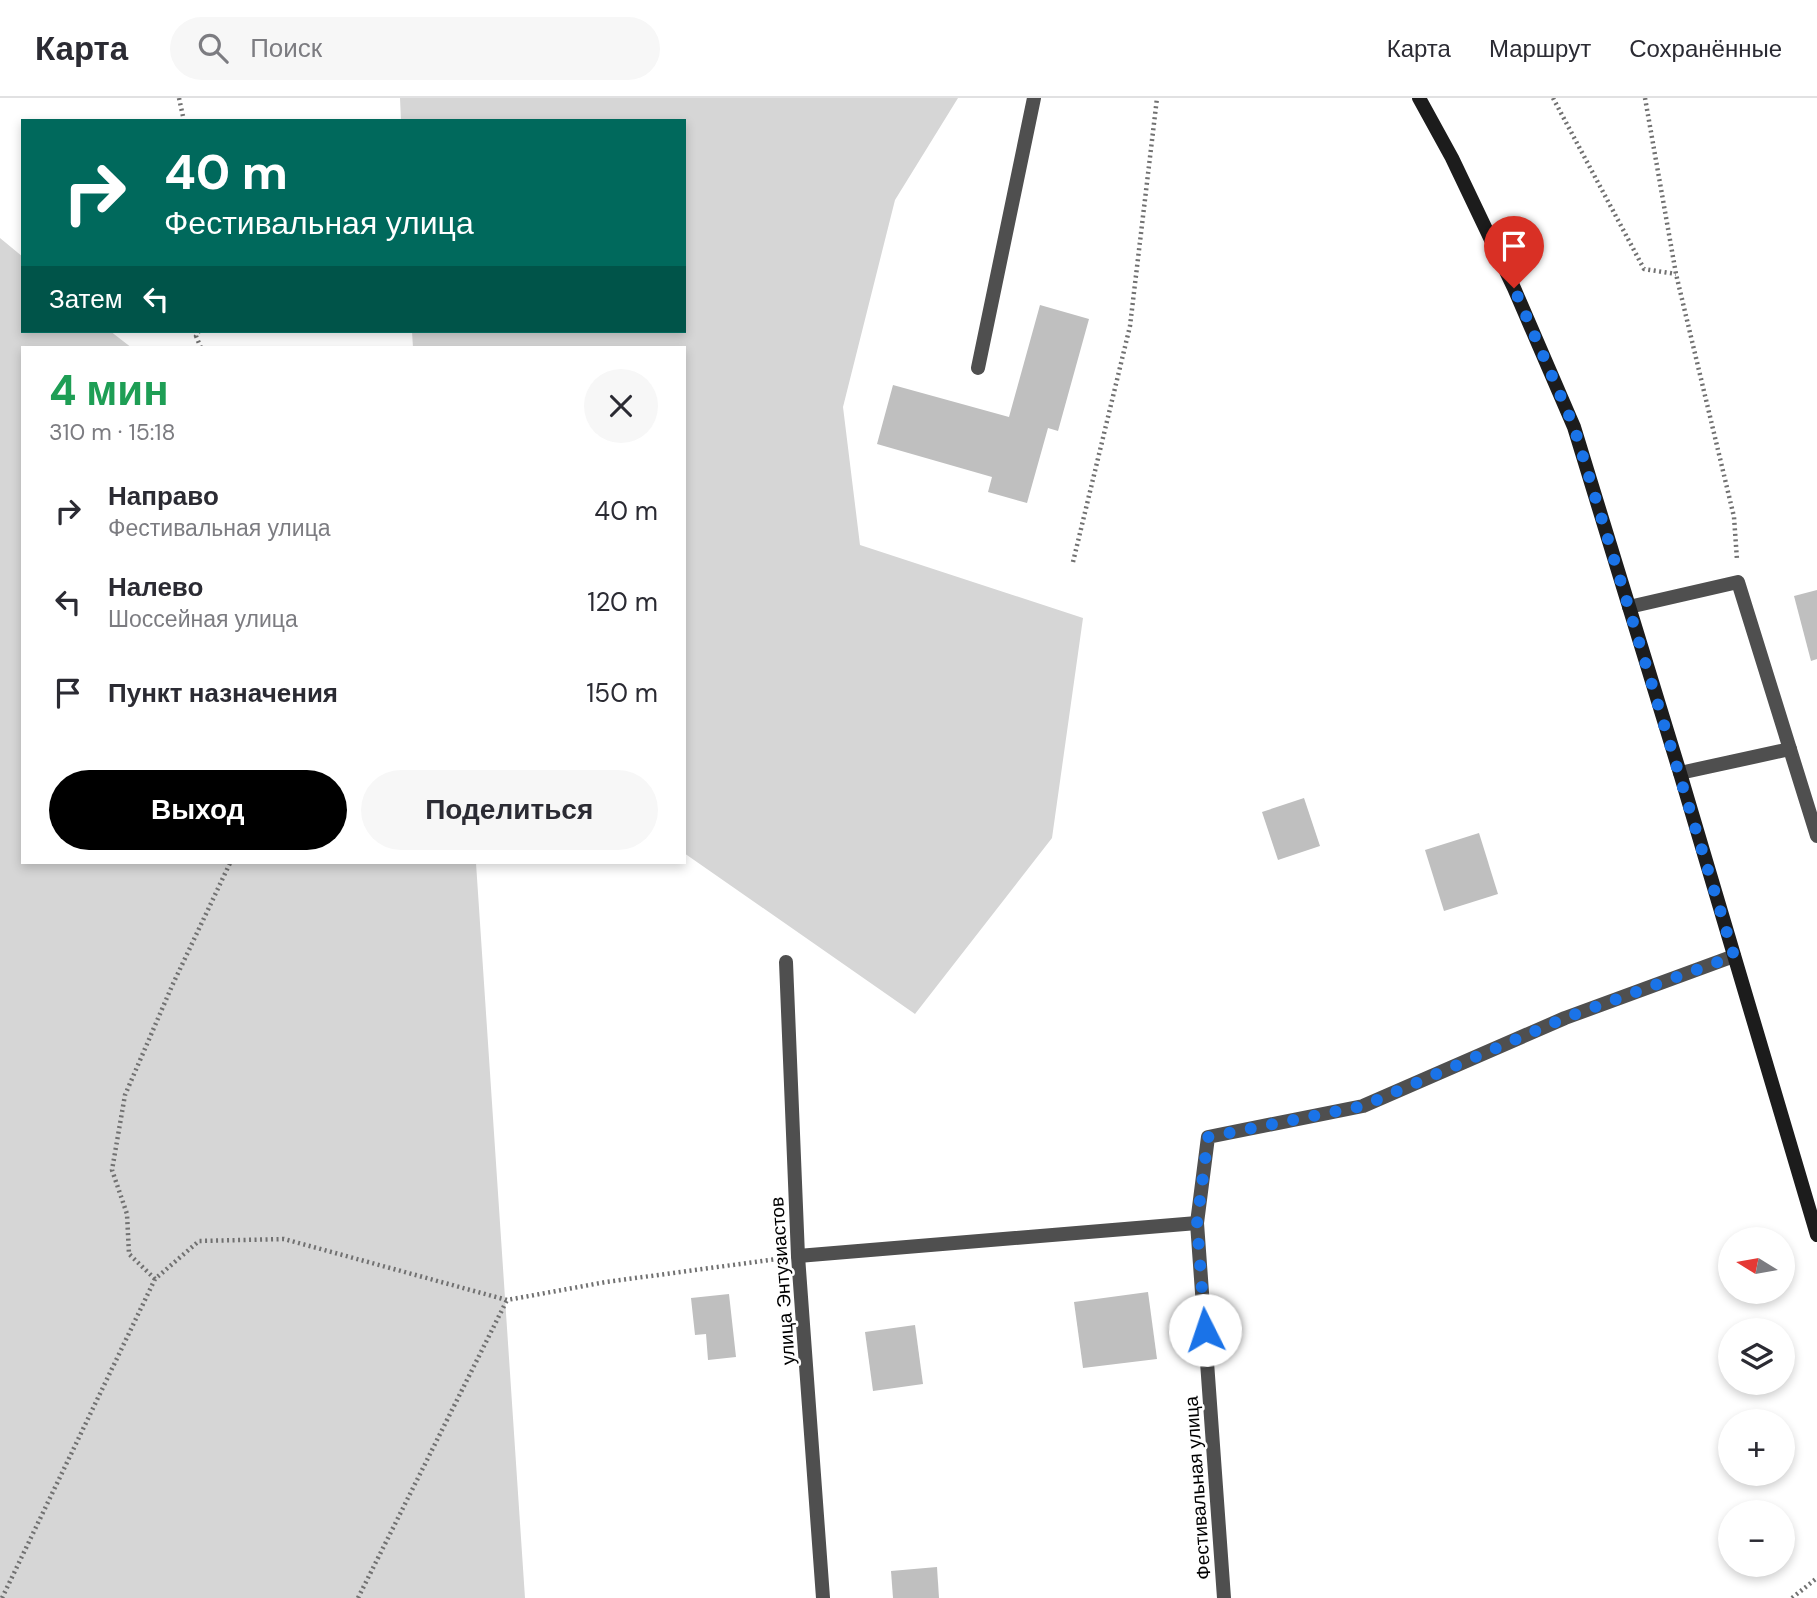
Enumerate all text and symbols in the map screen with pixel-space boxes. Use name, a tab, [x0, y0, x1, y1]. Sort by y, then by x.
search box	[170, 17, 660, 80]
text: Карта	[35, 27, 128, 70]
icon: search	[194, 29, 232, 67]
text: Поиск	[250, 31, 322, 65]
text: Карта	[1387, 33, 1451, 64]
text: Маршрут	[1489, 33, 1591, 64]
text: Сохранённые	[1629, 33, 1782, 64]
text: 40 m	[164, 140, 288, 204]
icon: right	[49, 147, 140, 238]
text: Фестивальная улица	[164, 202, 474, 244]
pin	[1484, 216, 1544, 288]
icon: arrive	[1495, 227, 1533, 265]
icon: left	[137, 280, 175, 318]
text: Затем	[49, 282, 123, 316]
text: 4 мин	[49, 363, 169, 418]
button: close	[584, 369, 658, 443]
text: 310 m · 15:18	[49, 417, 176, 447]
text: Направо	[108, 479, 219, 513]
icon: right	[49, 492, 87, 530]
text: 40 m	[594, 494, 658, 528]
text: Фестивальная улица	[108, 513, 331, 543]
text: Налево	[108, 570, 203, 604]
icon: left	[49, 583, 87, 621]
text: 120 m	[587, 585, 658, 619]
text: Шоссейная улица	[108, 604, 298, 634]
icon: arrive	[49, 674, 87, 712]
text: Пункт назначения	[108, 676, 338, 710]
text: 150 m	[586, 676, 658, 710]
button: Выход	[49, 770, 347, 850]
button: Поделиться	[361, 770, 658, 850]
street label: улица Энтузиастов	[764, 1196, 801, 1366]
north arrow	[1718, 1227, 1796, 1304]
map controls	[1718, 1227, 1795, 1577]
position arrow	[1168, 1293, 1242, 1367]
button: layers	[1718, 1318, 1795, 1395]
street label: Фестивальная улица	[1179, 1395, 1216, 1581]
button: +	[1718, 1409, 1795, 1486]
button: −	[1718, 1500, 1795, 1577]

